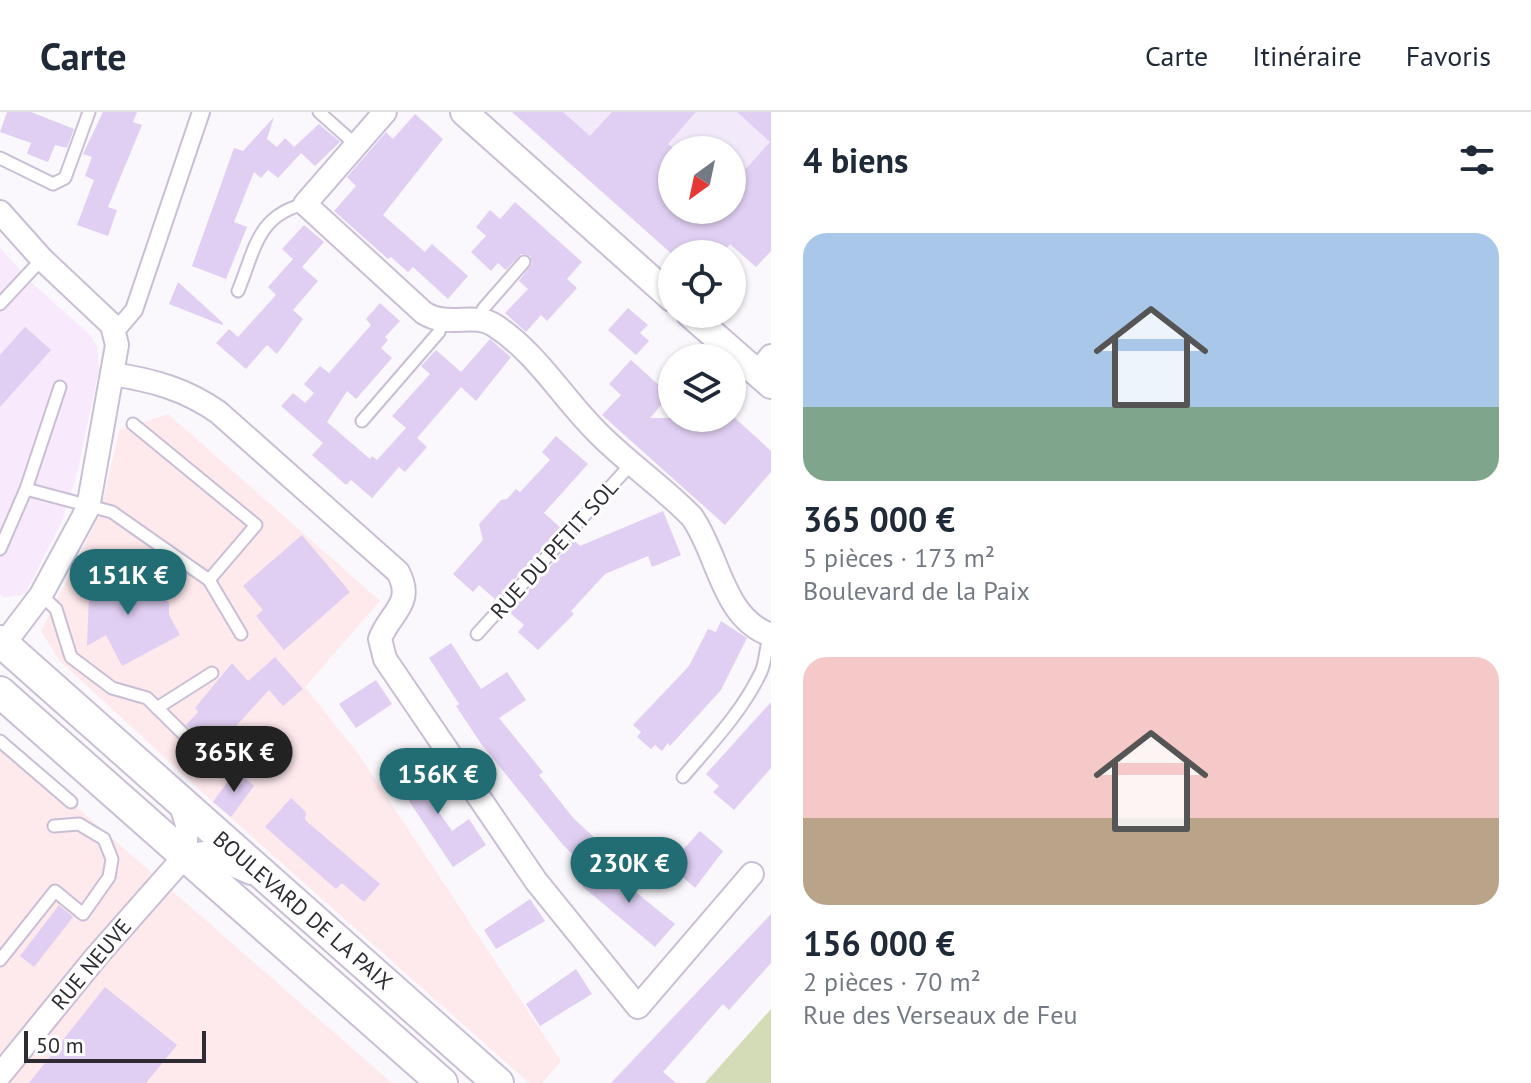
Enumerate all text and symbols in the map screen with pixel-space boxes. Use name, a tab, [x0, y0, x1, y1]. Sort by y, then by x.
text: Carte	[40, 31, 127, 80]
text: Carte	[1145, 37, 1208, 74]
text: Itinéraire	[1252, 37, 1362, 74]
text: Favoris	[1406, 37, 1491, 74]
north arrow	[658, 136, 746, 224]
map controls	[658, 136, 746, 432]
text: 4 biens	[803, 138, 908, 182]
icon: filters	[1455, 138, 1499, 182]
button: locate	[658, 240, 746, 328]
icon: home	[1079, 285, 1223, 429]
button: layers	[658, 344, 746, 432]
street label: RUE DU PETIT SOL	[484, 474, 624, 624]
text: 365 000 €	[803, 497, 955, 541]
text: 5 pièces · 173 m²	[803, 541, 995, 574]
pin: 151K €	[63, 549, 193, 617]
text: 151K €	[88, 558, 168, 591]
text: Boulevard de la Paix	[803, 574, 1030, 607]
icon: home	[1079, 709, 1223, 853]
pin: 365K €	[169, 726, 299, 794]
text: 365K €	[194, 735, 274, 768]
pin: 156K €	[373, 748, 503, 816]
text: 156K €	[398, 757, 478, 790]
street label: BOULEVARD DE LA PAIX	[208, 825, 398, 995]
pin: 230K €	[564, 837, 694, 905]
text: 230K €	[589, 846, 669, 879]
street label: RUE NEUVE	[45, 913, 137, 1015]
text: 156 000 €	[803, 921, 955, 965]
text: 2 pièces · 70 m²	[803, 965, 981, 998]
text: Rue des Verseaux de Feu	[803, 998, 1077, 1031]
scale bar	[24, 1027, 206, 1063]
text: 50 m	[36, 1031, 84, 1059]

